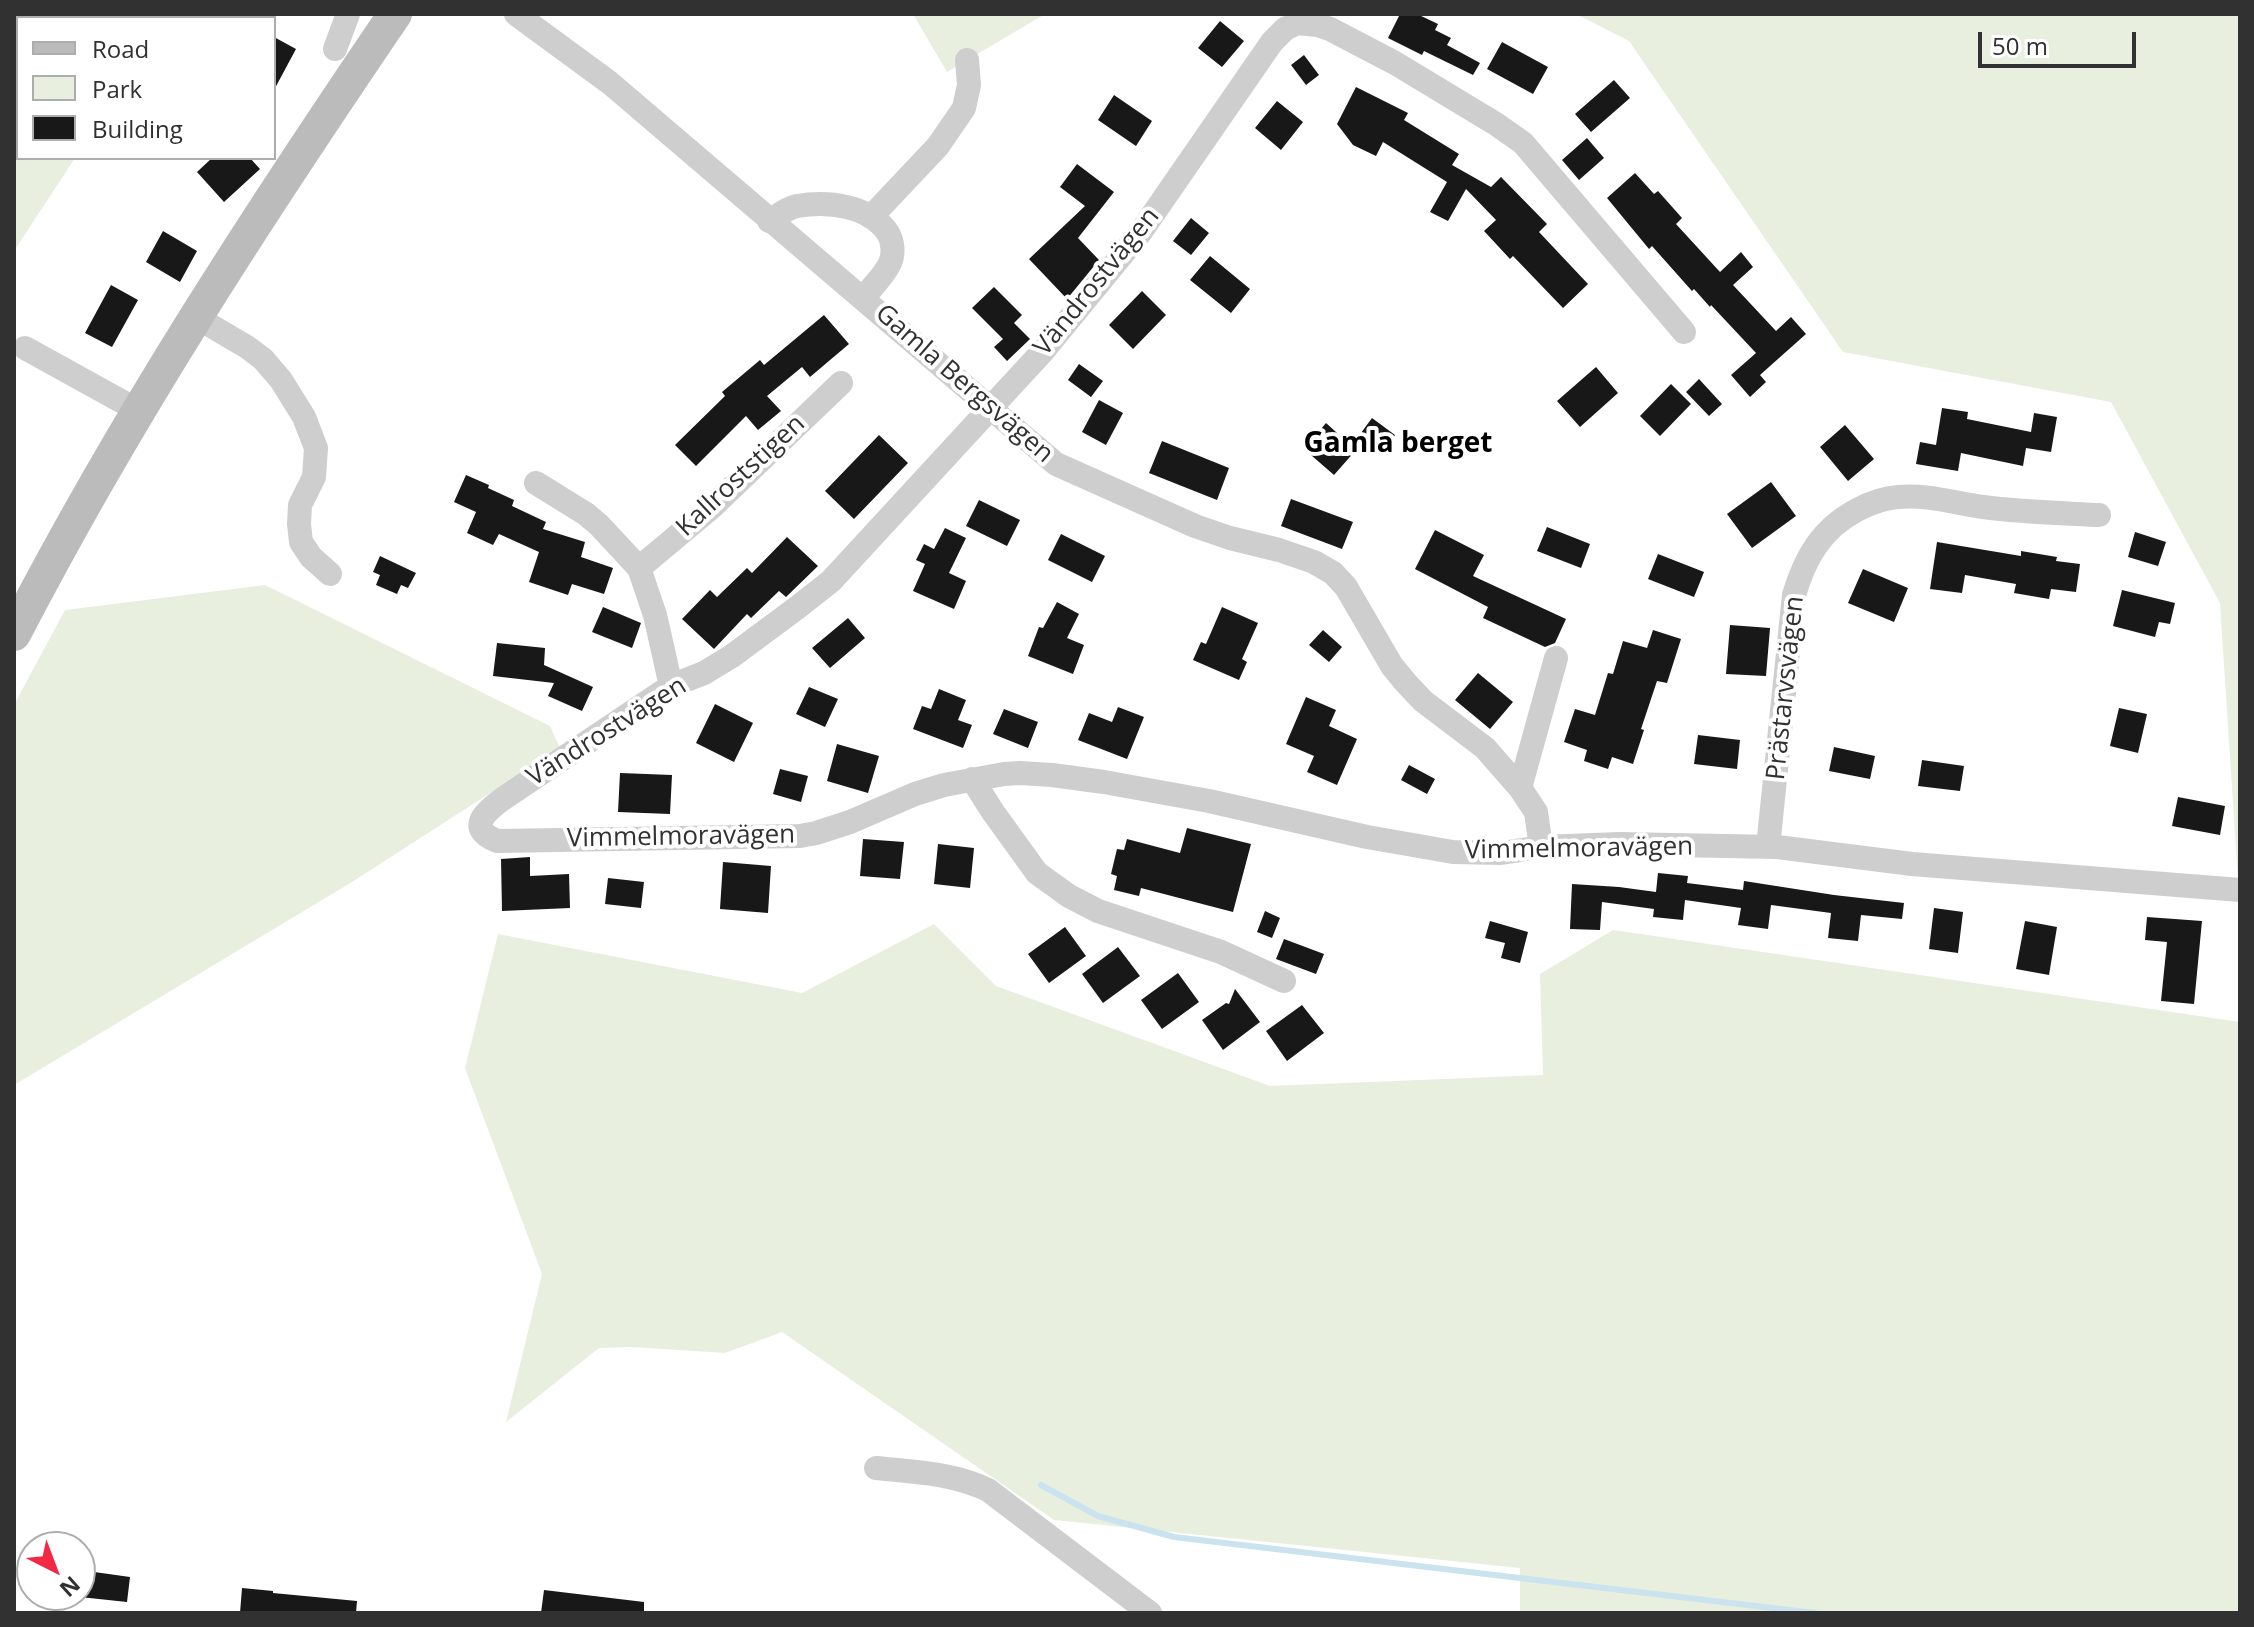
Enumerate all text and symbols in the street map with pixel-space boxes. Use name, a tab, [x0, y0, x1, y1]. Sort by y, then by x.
legend	[16, 16, 276, 160]
scale bar	[1982, 16, 2140, 66]
text: 50 m	[1992, 29, 2048, 62]
text: Road	[92, 32, 149, 65]
text: Park	[92, 72, 142, 105]
text: Building	[92, 112, 183, 145]
street label: Vändrostvägen	[1028, 202, 1166, 362]
street label: Gamla Bergsvägen	[869, 298, 1059, 470]
street label: Kallroststigen	[670, 409, 812, 543]
district label: Gamla berget	[1304, 427, 1492, 461]
street label: Prästarvsvägen	[1761, 594, 1811, 782]
street label: Vändrostvägen	[522, 671, 692, 793]
street label: Vimmelmoravägen	[567, 819, 795, 855]
street label: Vimmelmoravägen	[1465, 831, 1693, 867]
north arrow	[16, 1531, 96, 1611]
text: N	[54, 1570, 87, 1604]

